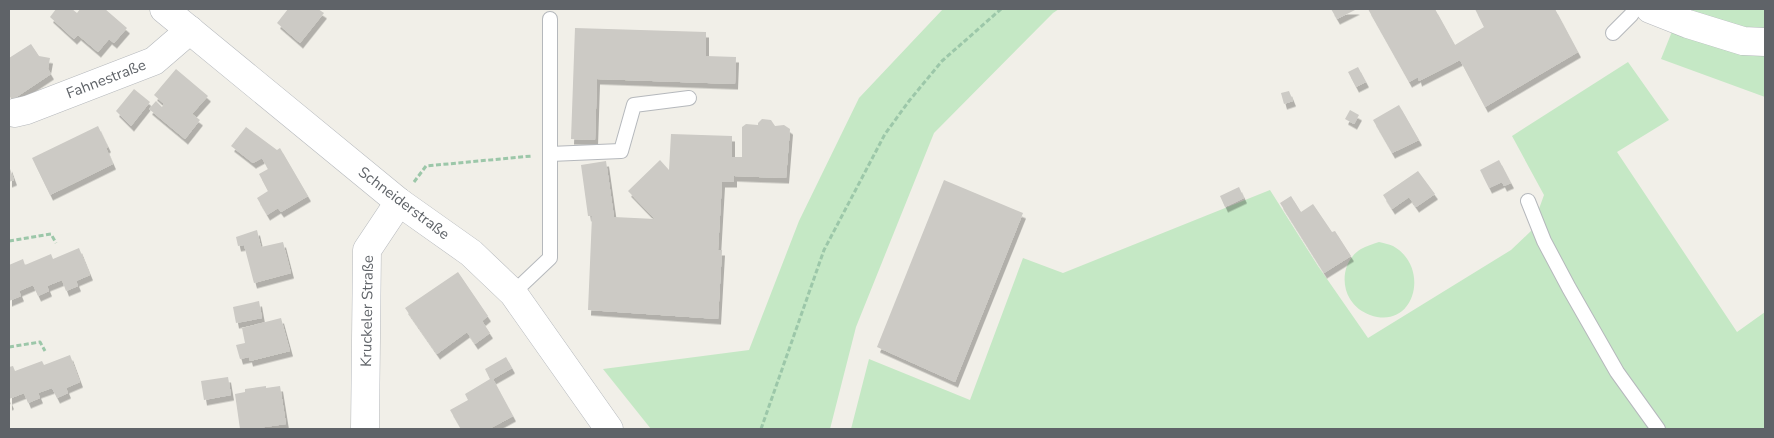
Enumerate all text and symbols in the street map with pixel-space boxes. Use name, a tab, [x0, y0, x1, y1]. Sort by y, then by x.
street label: Fahnestraße	[63, 55, 149, 103]
street label: Schneiderstraße	[354, 162, 454, 244]
street label: Kruckeler Straße	[356, 255, 378, 367]

